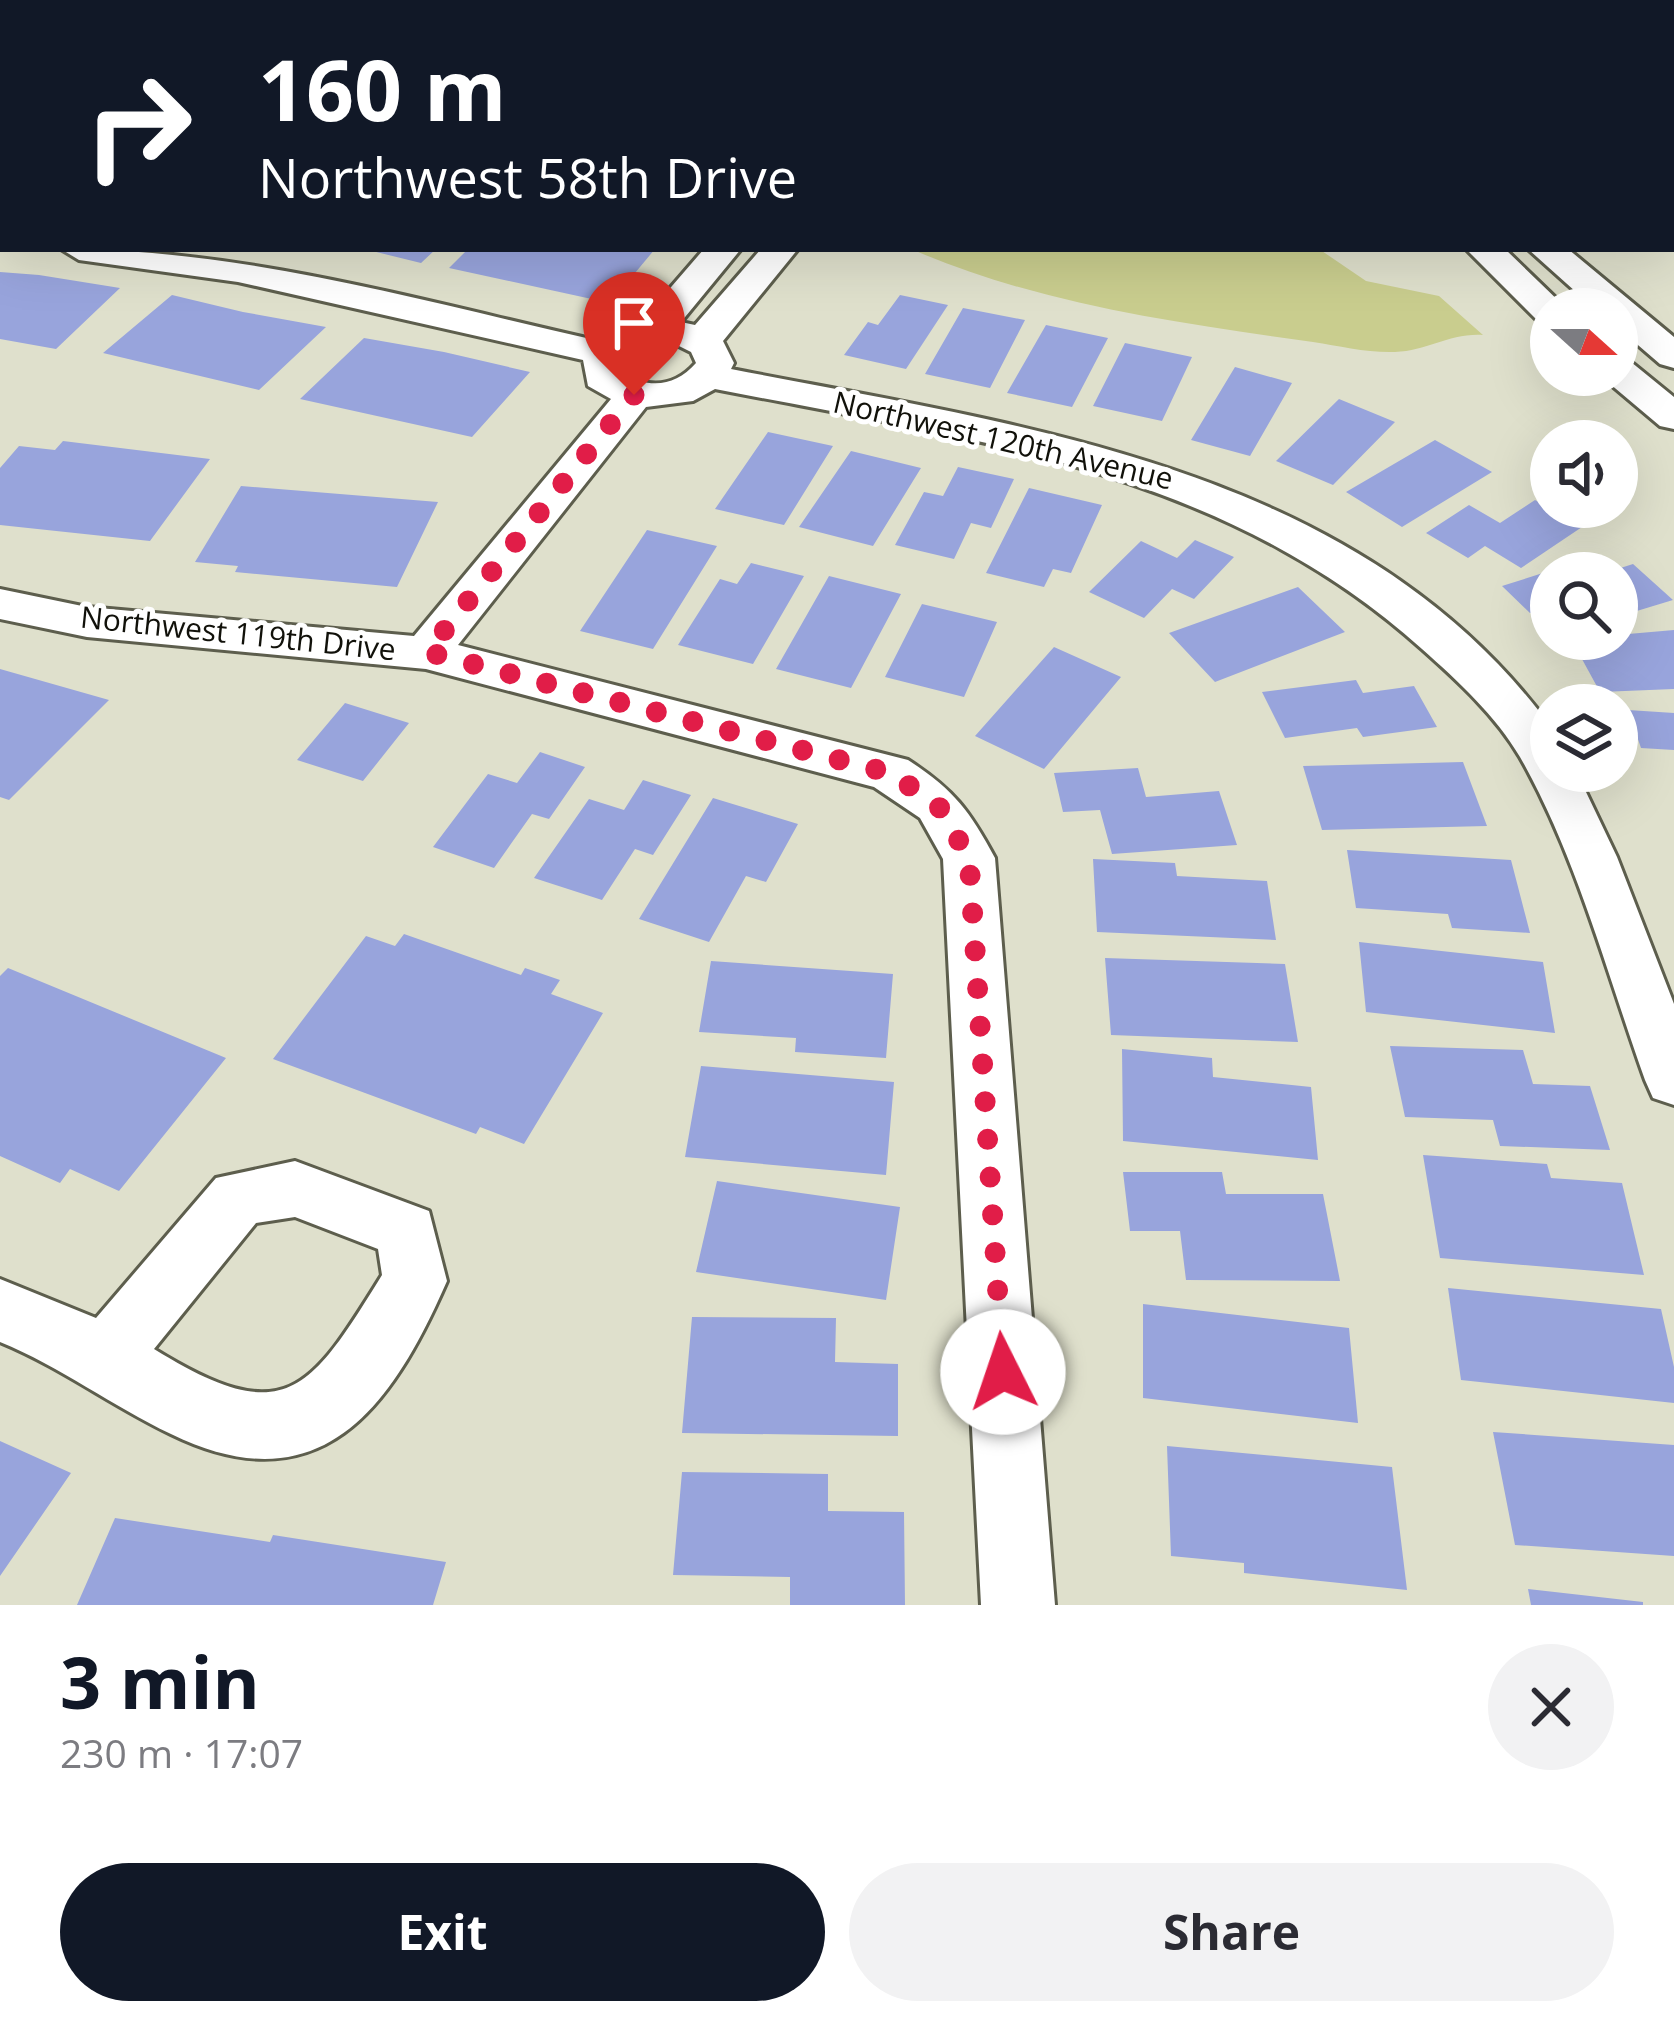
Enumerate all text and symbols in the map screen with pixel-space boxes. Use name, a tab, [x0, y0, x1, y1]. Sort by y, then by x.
text: 160 m	[258, 31, 506, 146]
icon: right	[60, 48, 216, 204]
text: Northwest 58th Drive	[258, 140, 797, 214]
pin	[583, 272, 685, 395]
north arrow	[1530, 288, 1638, 396]
map controls	[1530, 288, 1638, 792]
icon: arrive	[601, 290, 667, 356]
street label: Northwest 120th Avenue	[829, 380, 1177, 499]
button: sound	[1530, 420, 1638, 528]
button: search	[1530, 552, 1638, 660]
street label: Northwest 119th Drive	[79, 596, 398, 669]
button: layers	[1530, 684, 1638, 792]
position arrow	[940, 1309, 1066, 1435]
text: 3 min	[60, 1632, 260, 1730]
button: close	[1488, 1644, 1614, 1770]
text: 230 m · 17:07	[60, 1726, 303, 1779]
button: Exit	[60, 1863, 825, 2001]
button: Share	[849, 1863, 1614, 2001]

